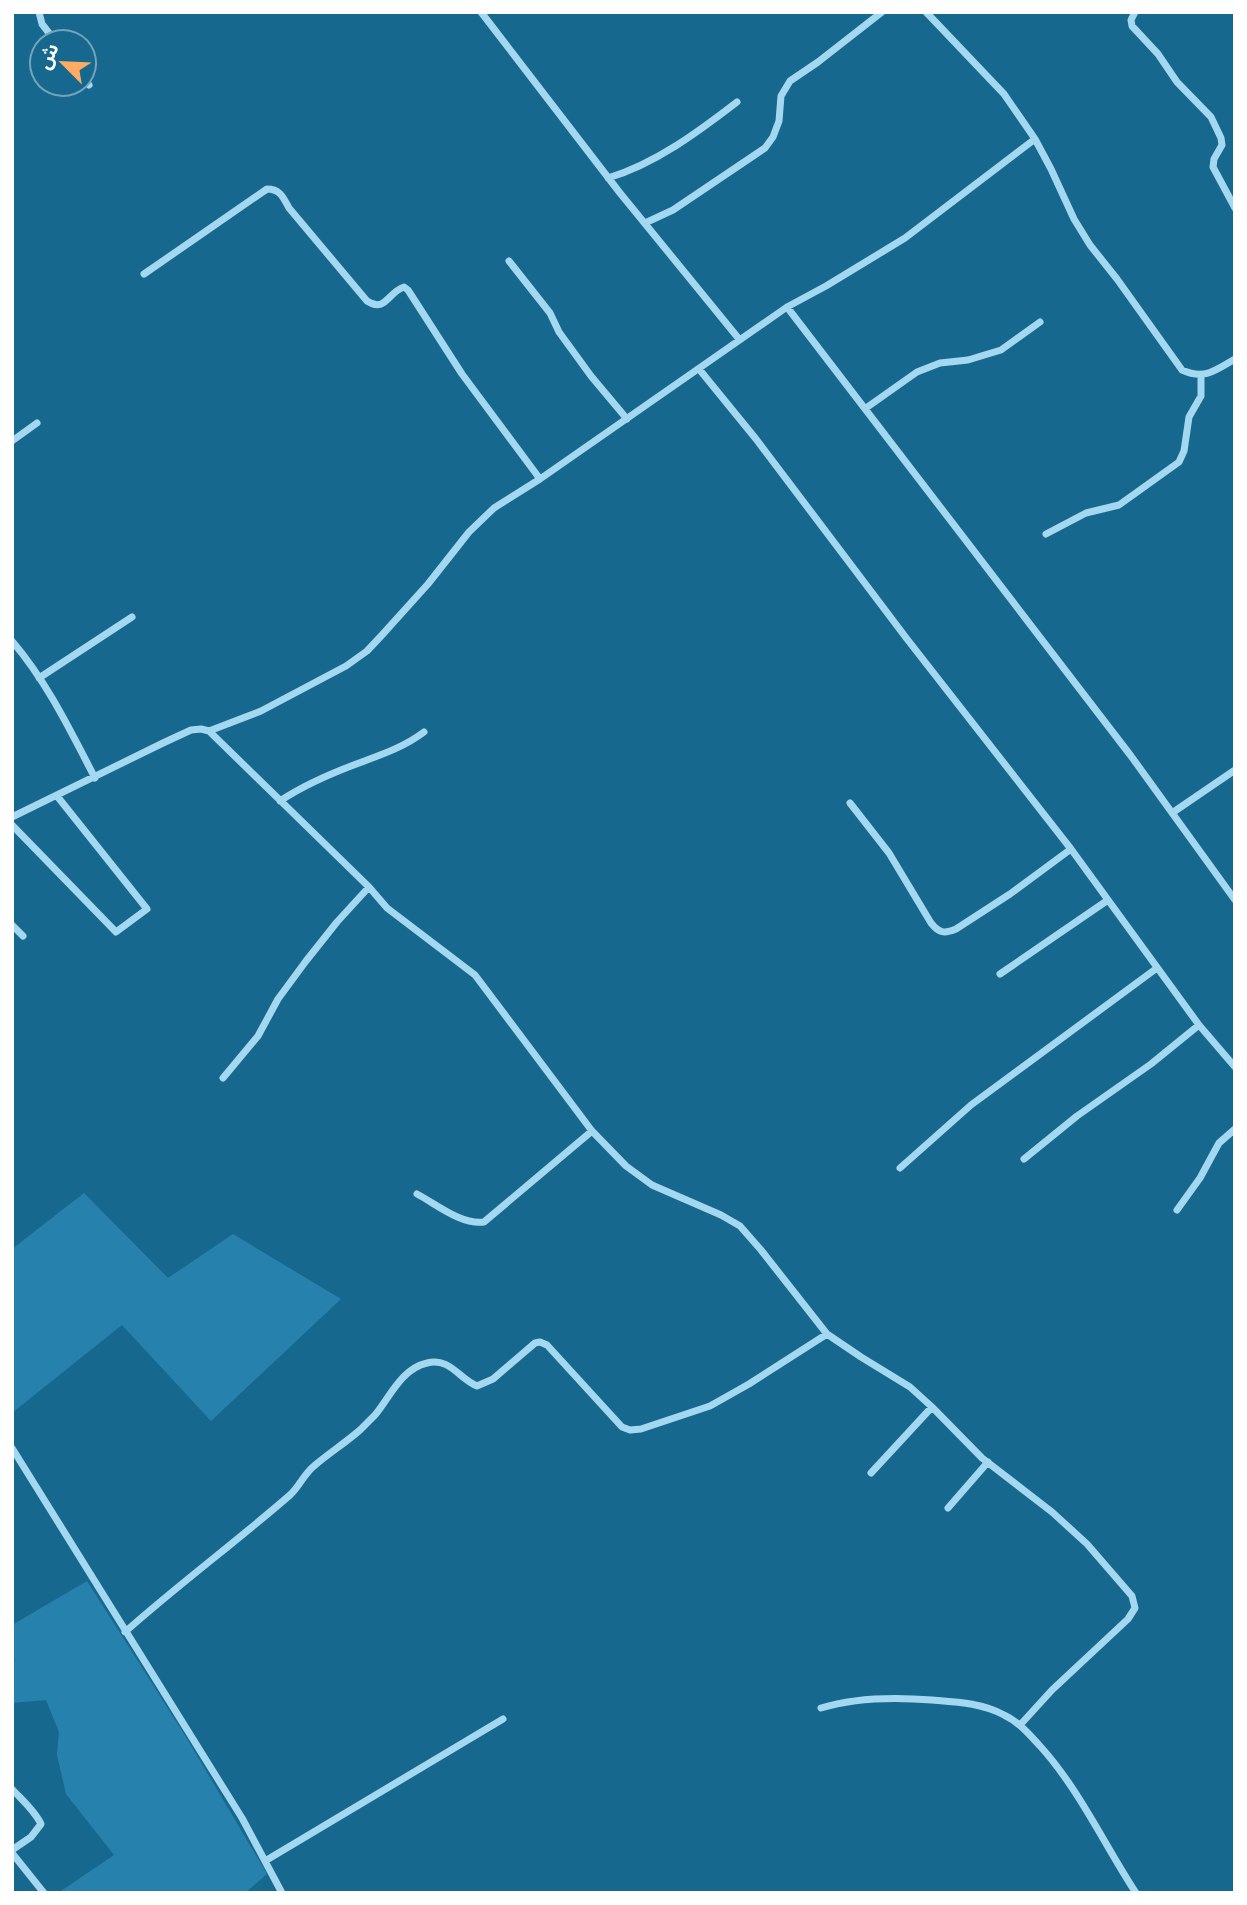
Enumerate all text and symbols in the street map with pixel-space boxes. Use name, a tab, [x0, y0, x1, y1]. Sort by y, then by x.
north arrow	[28, 28, 98, 98]
text: ش	[31, 39, 63, 72]

